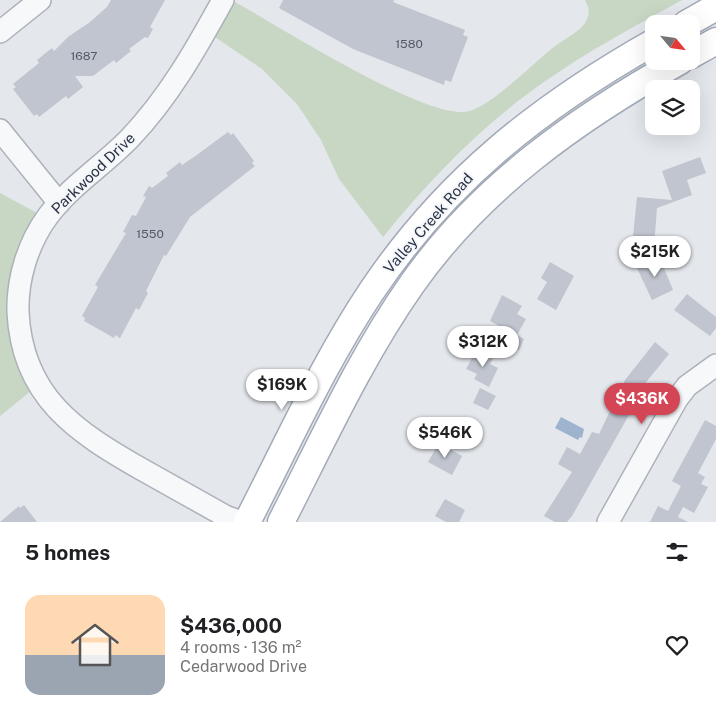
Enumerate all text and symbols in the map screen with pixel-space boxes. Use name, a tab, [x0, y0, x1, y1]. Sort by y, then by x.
north arrow	[645, 15, 700, 70]
map controls	[645, 15, 700, 135]
house number: 1580	[395, 37, 423, 51]
house number: 1687	[70, 49, 98, 63]
button: layers	[645, 80, 700, 135]
street label: Parkwood Drive	[48, 129, 138, 217]
street label: Valley Creek Road	[380, 170, 476, 276]
house number: 1550	[136, 227, 164, 241]
pin: $215K	[620, 236, 690, 278]
text: $215K	[630, 242, 680, 261]
pin: $312K	[448, 326, 518, 368]
text: $312K	[458, 332, 508, 351]
pin: $169K	[247, 368, 317, 411]
text: $169K	[257, 375, 307, 394]
pin: $436K	[607, 382, 677, 425]
text: $436K	[615, 389, 669, 408]
pin: $546K	[410, 416, 480, 459]
text: $546K	[418, 423, 472, 442]
icon: filters	[663, 538, 691, 566]
text: 5 homes	[25, 540, 110, 565]
text: $436,000	[180, 613, 282, 638]
icon: home	[65, 615, 125, 675]
icon: heart	[663, 631, 691, 659]
text: 4 rooms · 136 m²	[180, 638, 301, 657]
text: Cedarwood Drive	[180, 657, 307, 676]

